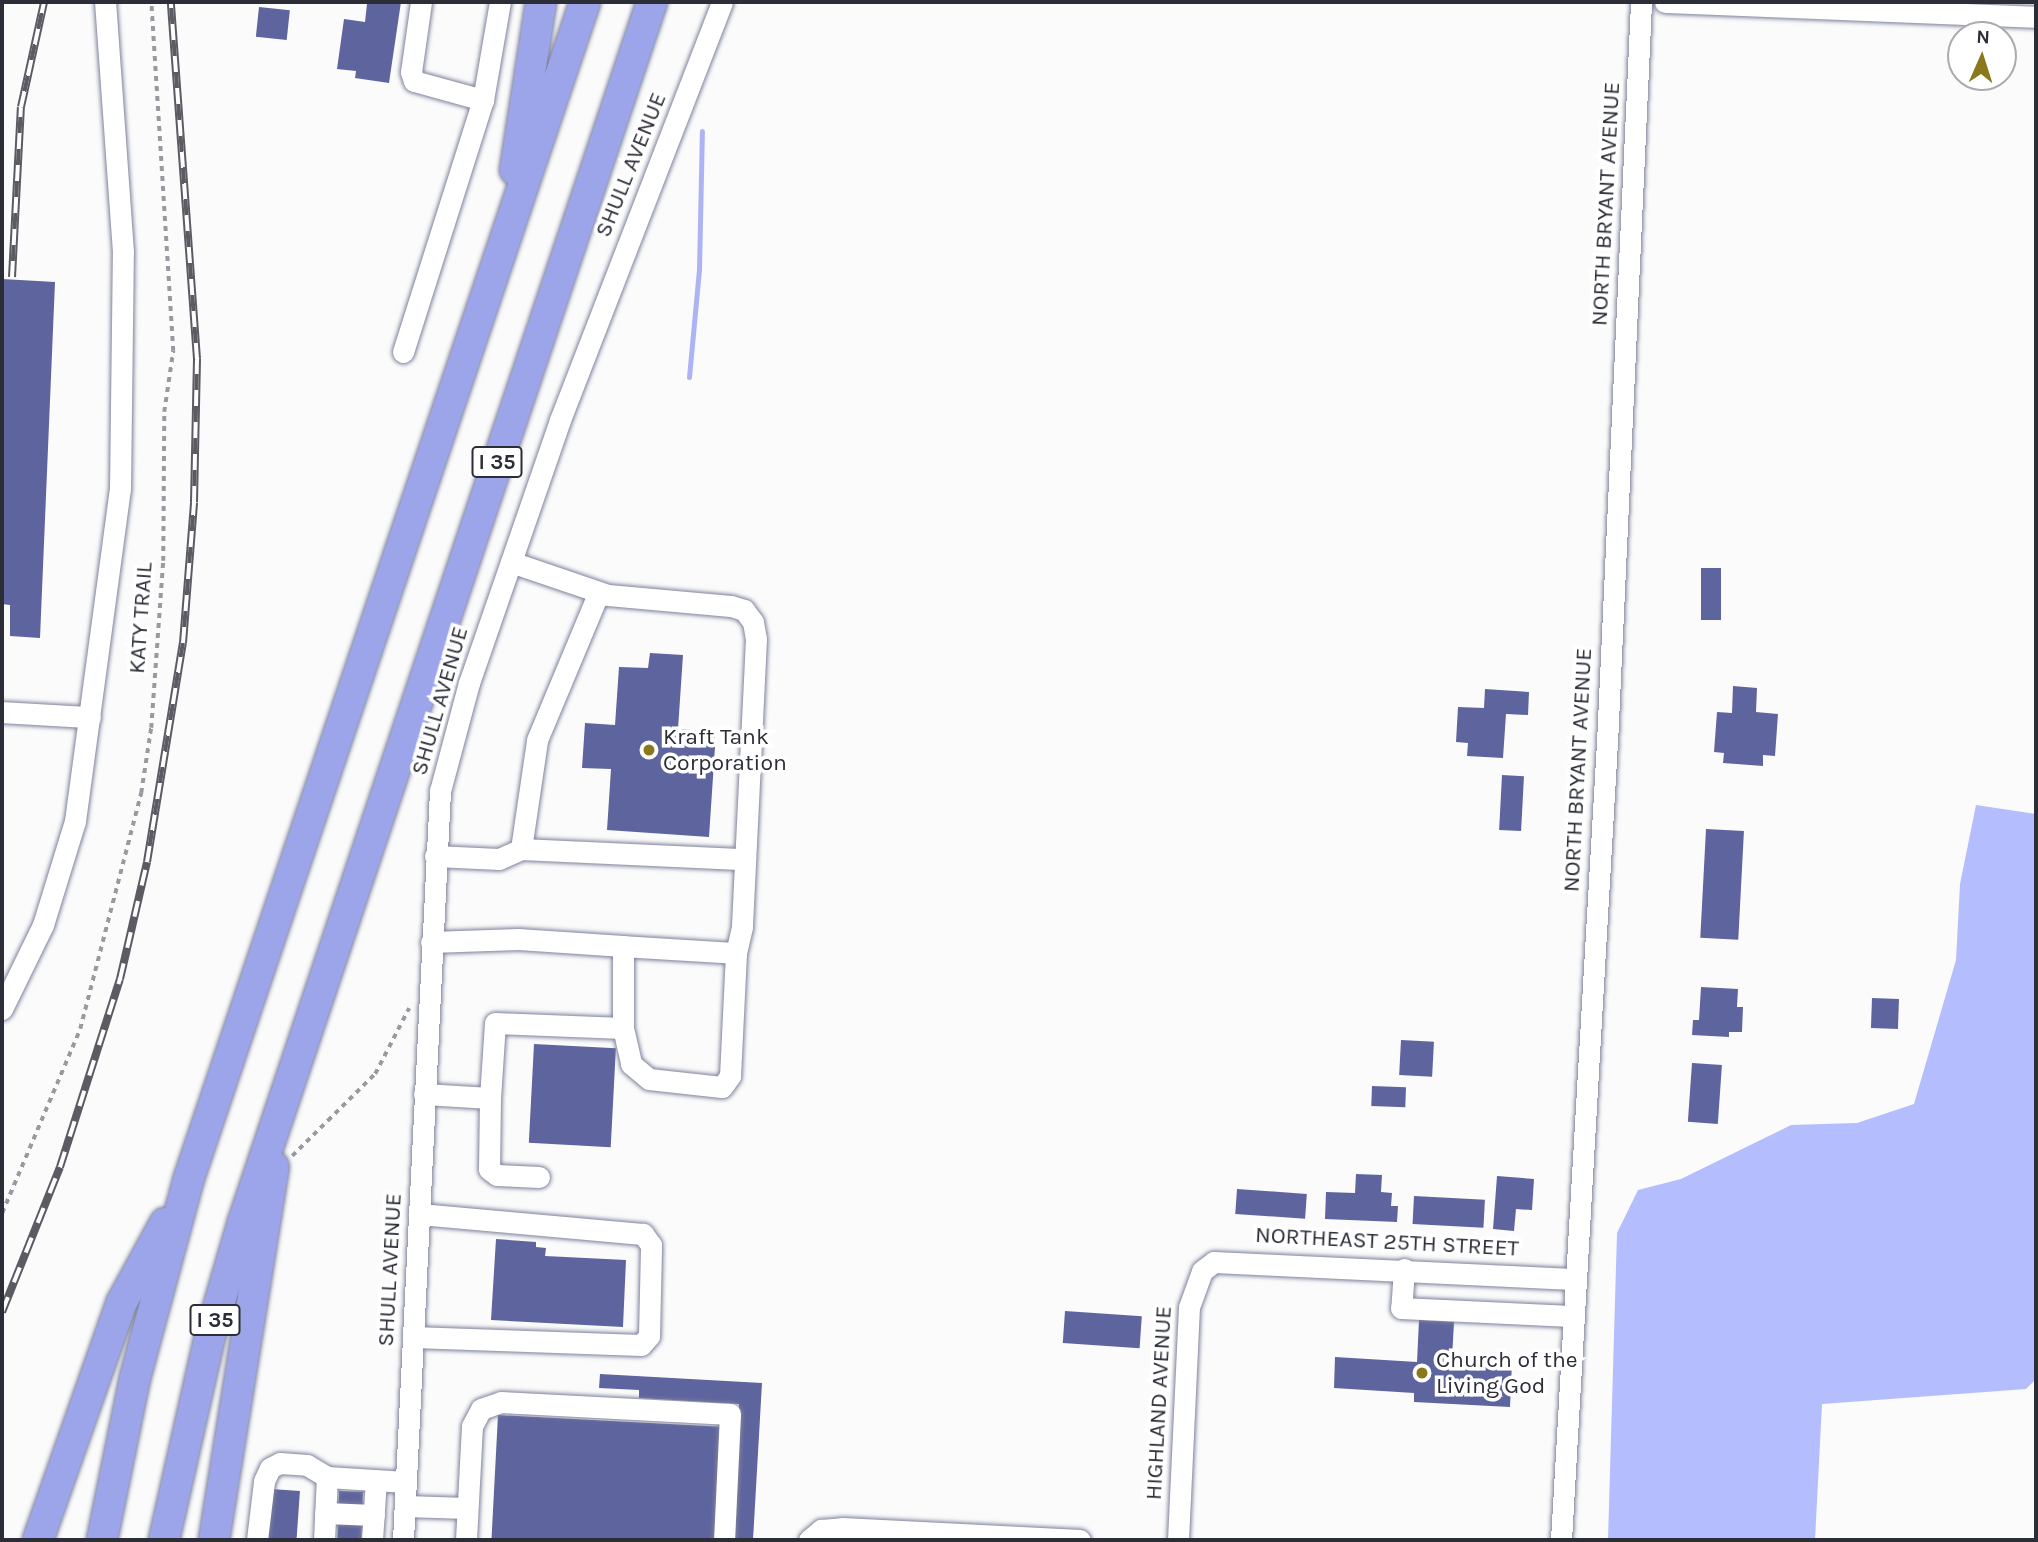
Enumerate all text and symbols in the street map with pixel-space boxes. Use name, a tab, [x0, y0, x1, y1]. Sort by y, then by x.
north arrow	[1947, 21, 2017, 91]
text: N	[1976, 26, 1990, 48]
street label: NORTH BRYANT AVENUE	[1586, 81, 1626, 327]
street label: SHULL AVENUE	[589, 89, 673, 241]
road number: I 35	[471, 444, 523, 480]
street label: KATY TRAIL	[123, 561, 159, 675]
street label: SHULL AVENUE	[406, 623, 474, 779]
street label: NORTH BRYANT AVENUE	[1558, 647, 1598, 893]
place label: Kraft Tank Corporation	[663, 723, 787, 777]
marker: Kraft Tank Corporation	[641, 742, 657, 758]
street label: SHULL AVENUE	[372, 1193, 408, 1347]
street label: NORTHEAST 25TH STREET	[1254, 1221, 1520, 1263]
road number: I 35	[189, 1302, 241, 1338]
street label: HIGHLAND AVENUE	[1140, 1305, 1178, 1501]
place label: Church of the Living God	[1436, 1346, 1578, 1400]
marker: Church of the Living God	[1414, 1365, 1430, 1381]

